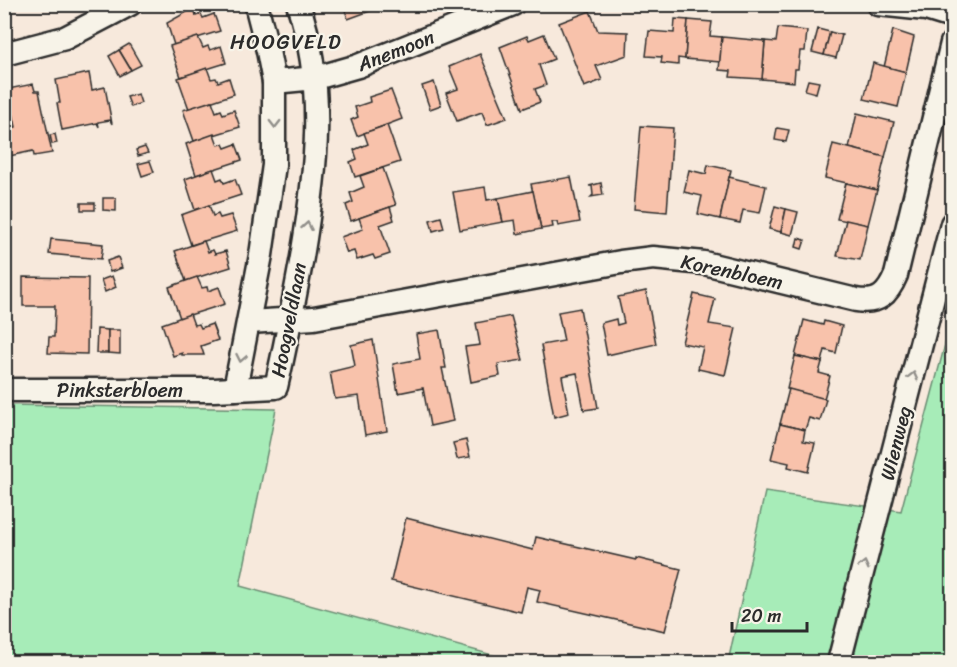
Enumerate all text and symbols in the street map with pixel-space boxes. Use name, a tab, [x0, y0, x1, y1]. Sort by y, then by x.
street label: Anemoon	[351, 20, 440, 82]
district label: HOOGVELD	[230, 23, 342, 61]
one-way arrow	[269, 119, 281, 128]
one-way arrow	[300, 221, 313, 231]
street label: Korenbloem	[678, 244, 786, 300]
street label: Hoogveldlaan	[261, 259, 317, 380]
one-way arrow	[236, 353, 249, 363]
one-way arrow	[906, 372, 918, 382]
street label: Pinksterbloem	[57, 373, 183, 408]
street label: Wienweg	[870, 402, 922, 484]
one-way arrow	[857, 560, 870, 570]
scale bar	[732, 595, 807, 633]
text: 20 m	[741, 600, 781, 632]

